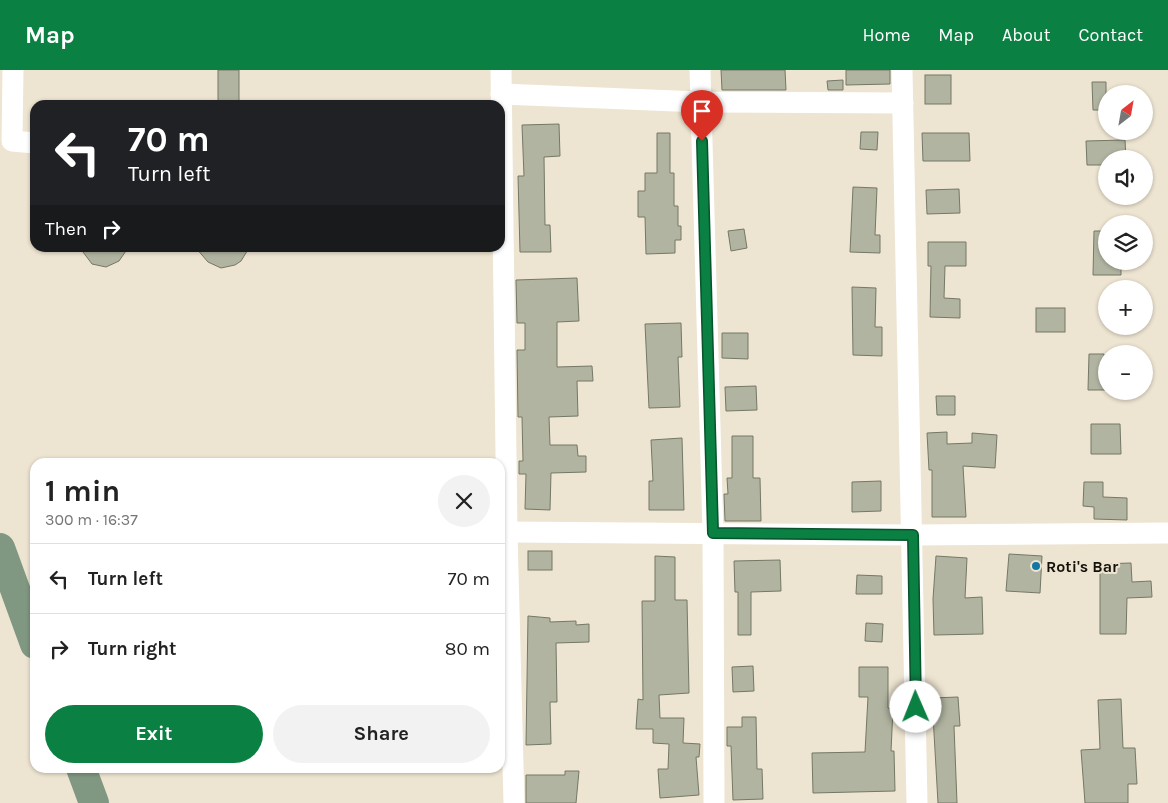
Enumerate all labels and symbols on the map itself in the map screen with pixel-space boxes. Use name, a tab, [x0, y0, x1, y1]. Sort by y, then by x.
north arrow	[1098, 85, 1152, 140]
pin	[681, 90, 723, 141]
place label: Roti's Bar	[1046, 557, 1119, 576]
marker: Roti's Bar	[1030, 560, 1042, 572]
position arrow	[889, 680, 941, 732]

